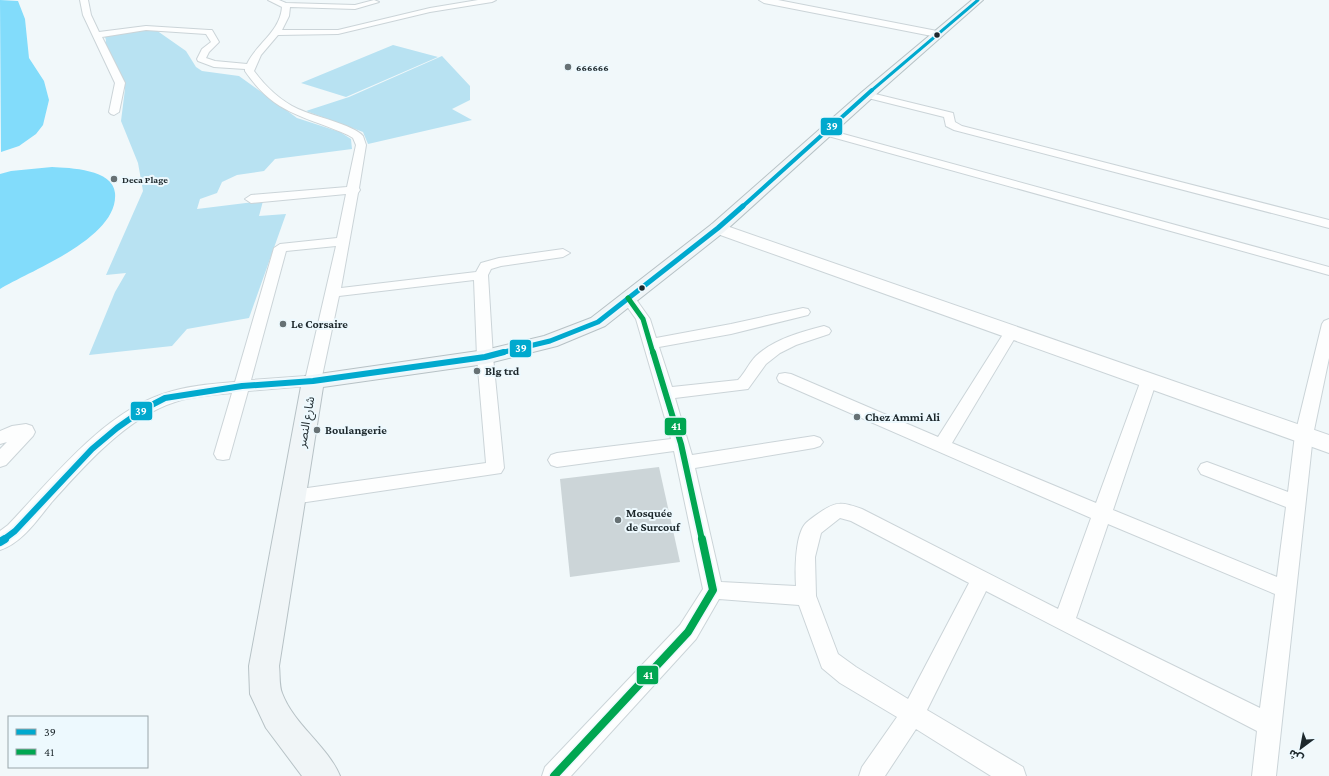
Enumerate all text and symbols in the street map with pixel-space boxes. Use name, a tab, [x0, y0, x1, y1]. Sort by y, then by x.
unlabelled marker	[932, 30, 942, 40]
marker: 666666	[563, 62, 573, 72]
place label: 666666	[576, 62, 609, 73]
line badge: 39	[820, 117, 843, 136]
text: 39	[826, 120, 838, 132]
marker: Deca Plage	[109, 174, 119, 184]
place label: Deca Plage	[122, 174, 168, 185]
unlabelled marker	[637, 283, 647, 293]
place label: Le Corsaire	[291, 317, 348, 331]
marker: Le Corsaire	[278, 319, 288, 329]
line badge: 39	[509, 339, 532, 358]
text: 39	[515, 342, 527, 354]
place label: Blg trd	[485, 364, 520, 378]
marker: Blg trd	[472, 366, 482, 376]
street label: شارع النصر	[294, 395, 319, 450]
line badge: 39	[130, 401, 153, 421]
text: 39	[135, 405, 147, 417]
place label: Chez Ammi Ali	[865, 410, 940, 424]
marker: Chez Ammi Ali	[852, 412, 862, 422]
line badge: 41	[664, 417, 687, 436]
text: 41	[671, 420, 681, 432]
place label: Boulangerie	[325, 423, 387, 437]
marker: Boulangerie	[312, 425, 322, 435]
place label: Mosquée de Surcouf	[626, 506, 681, 534]
marker: Mosquée de Surcouf	[613, 515, 623, 525]
line badge: 41	[636, 665, 659, 685]
text: 41	[643, 669, 653, 681]
legend	[8, 716, 148, 768]
text: 39	[44, 725, 56, 739]
north arrow	[1281, 728, 1321, 768]
text: 41	[44, 745, 54, 759]
text: ش	[1286, 747, 1306, 766]

